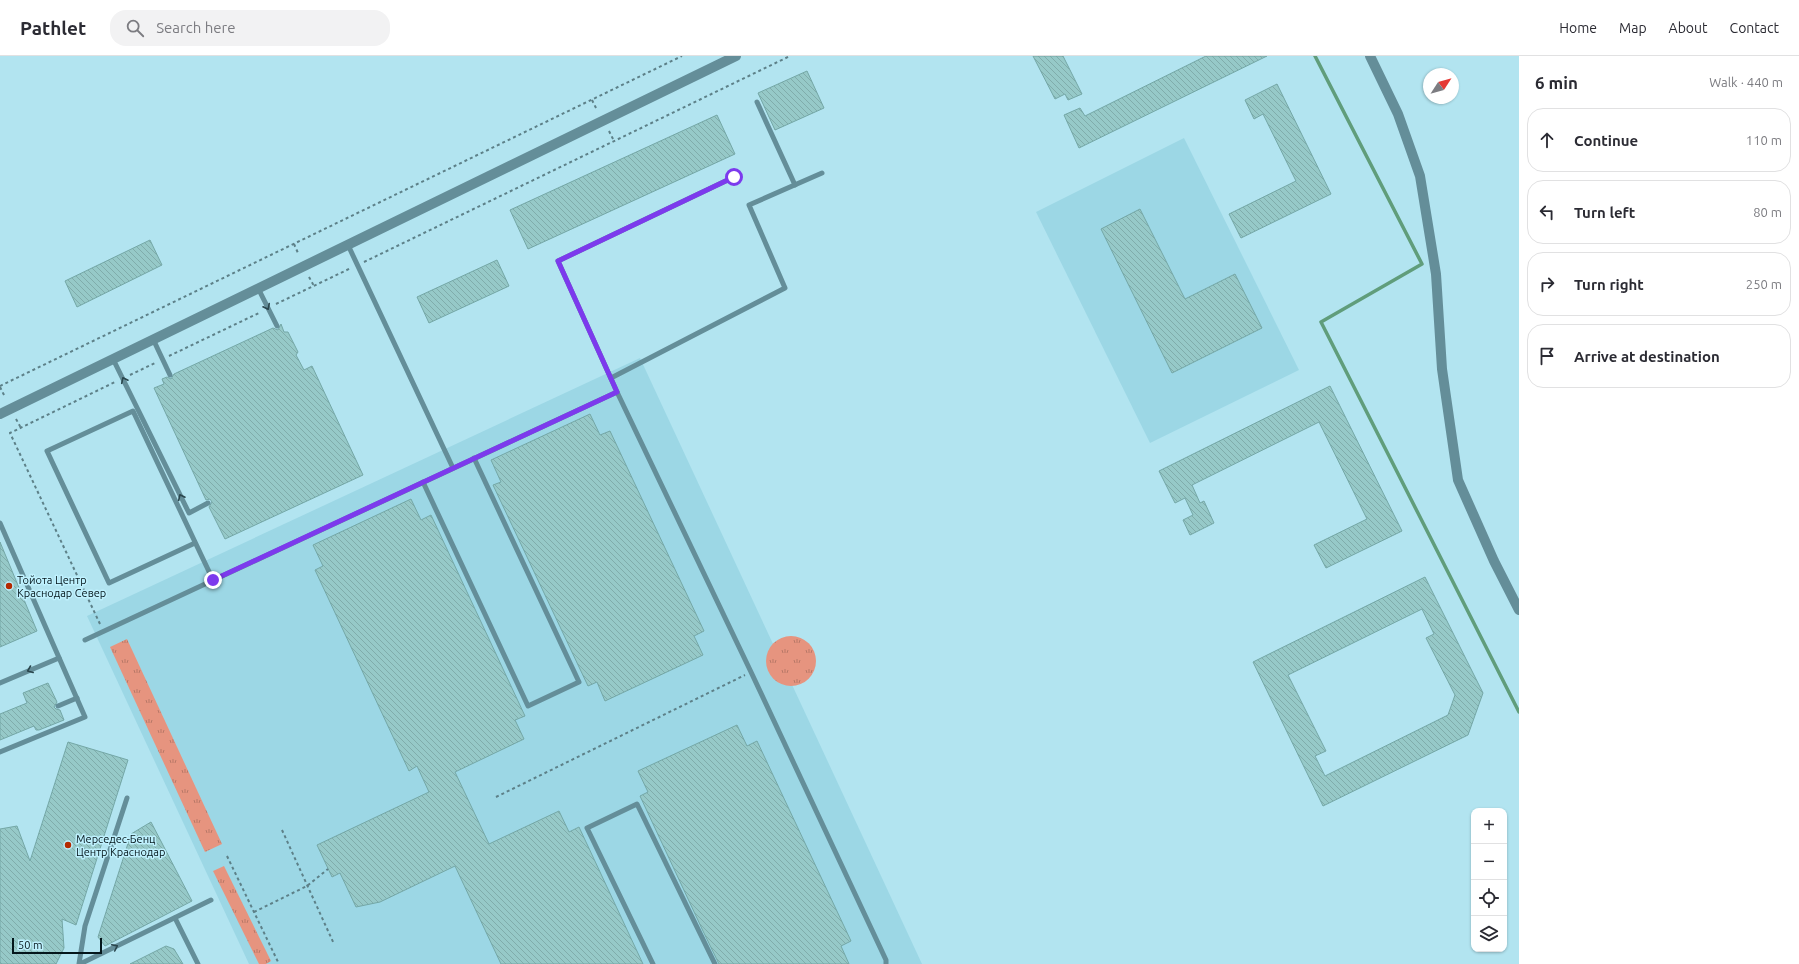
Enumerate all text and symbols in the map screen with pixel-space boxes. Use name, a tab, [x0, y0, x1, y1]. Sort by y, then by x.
search box	[110, 10, 390, 46]
text: Pathlet	[20, 17, 86, 39]
icon: search	[124, 17, 146, 39]
text: Search here	[156, 19, 236, 36]
text: Home	[1559, 20, 1597, 36]
text: Map	[1619, 20, 1647, 36]
text: About	[1669, 20, 1708, 36]
text: Contact	[1730, 20, 1779, 36]
north arrow	[1423, 68, 1459, 104]
text: 6 min	[1535, 73, 1578, 92]
text: Walk · 440 m	[1709, 75, 1783, 89]
icon: ahead	[1536, 129, 1558, 151]
text: Continue	[1574, 132, 1638, 149]
text: 110 m	[1746, 133, 1782, 147]
route start	[725, 168, 743, 186]
icon: left	[1536, 201, 1558, 223]
text: Turn left	[1574, 204, 1635, 221]
text: 80 m	[1753, 205, 1782, 219]
icon: right	[1536, 273, 1558, 295]
text: Turn right	[1574, 276, 1644, 293]
text: 250 m	[1746, 277, 1782, 291]
one-way arrow	[262, 303, 270, 311]
icon: arrive	[1536, 345, 1558, 367]
text: Arrive at destination	[1574, 348, 1720, 365]
one-way arrow	[121, 377, 129, 384]
one-way arrow	[178, 493, 186, 501]
route end	[204, 571, 222, 589]
place label: Тойота Центр Краснодар Север	[17, 574, 106, 599]
marker: Тойота Центр Краснодар Север	[4, 581, 14, 591]
one-way arrow	[26, 666, 33, 674]
map controls	[1471, 808, 1507, 952]
button: +	[1471, 808, 1507, 844]
place label: Мерседес-Бенц Центр Краснодар	[76, 833, 165, 858]
marker: Мерседес-Бенц Центр Краснодар	[63, 840, 73, 850]
button: −	[1471, 844, 1507, 880]
button: locate	[1471, 880, 1507, 916]
button: layers	[1471, 916, 1507, 952]
scale bar	[12, 936, 102, 955]
text: 50 m	[18, 939, 42, 951]
one-way arrow	[111, 944, 118, 952]

